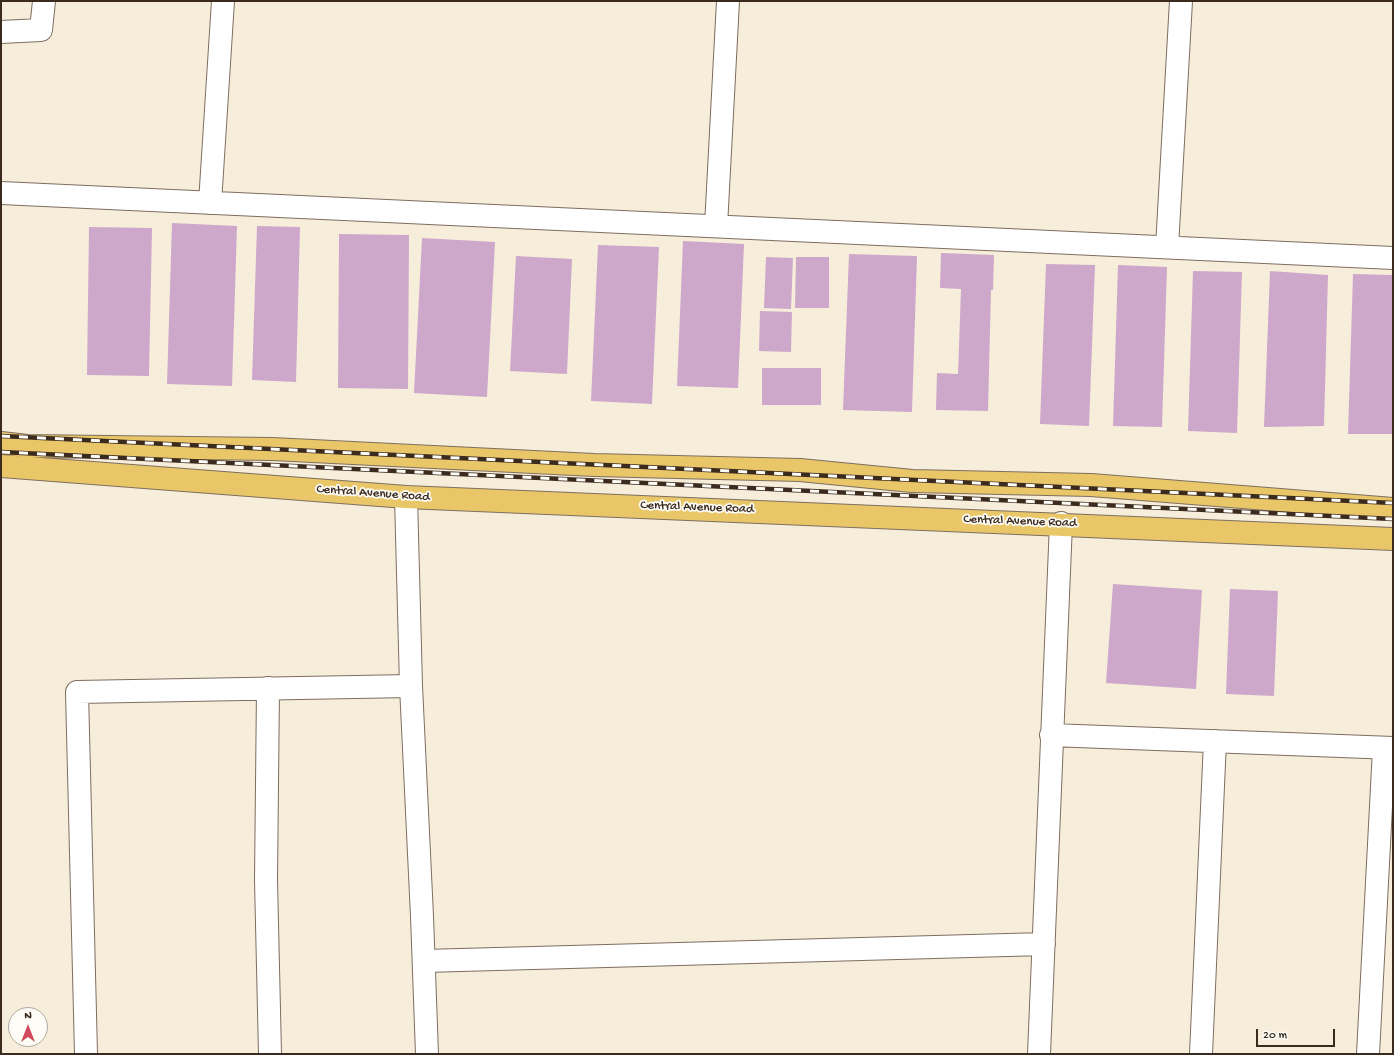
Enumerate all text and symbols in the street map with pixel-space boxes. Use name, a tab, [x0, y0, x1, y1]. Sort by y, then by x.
street label: Central Avenue Road	[316, 482, 430, 506]
street label: Central Avenue Road	[640, 498, 754, 518]
street label: Central Avenue Road	[963, 512, 1077, 532]
north arrow	[8, 1007, 48, 1047]
text: N	[24, 1010, 32, 1022]
scale bar	[1258, 1021, 1337, 1047]
text: 20 m	[1263, 1029, 1287, 1043]

